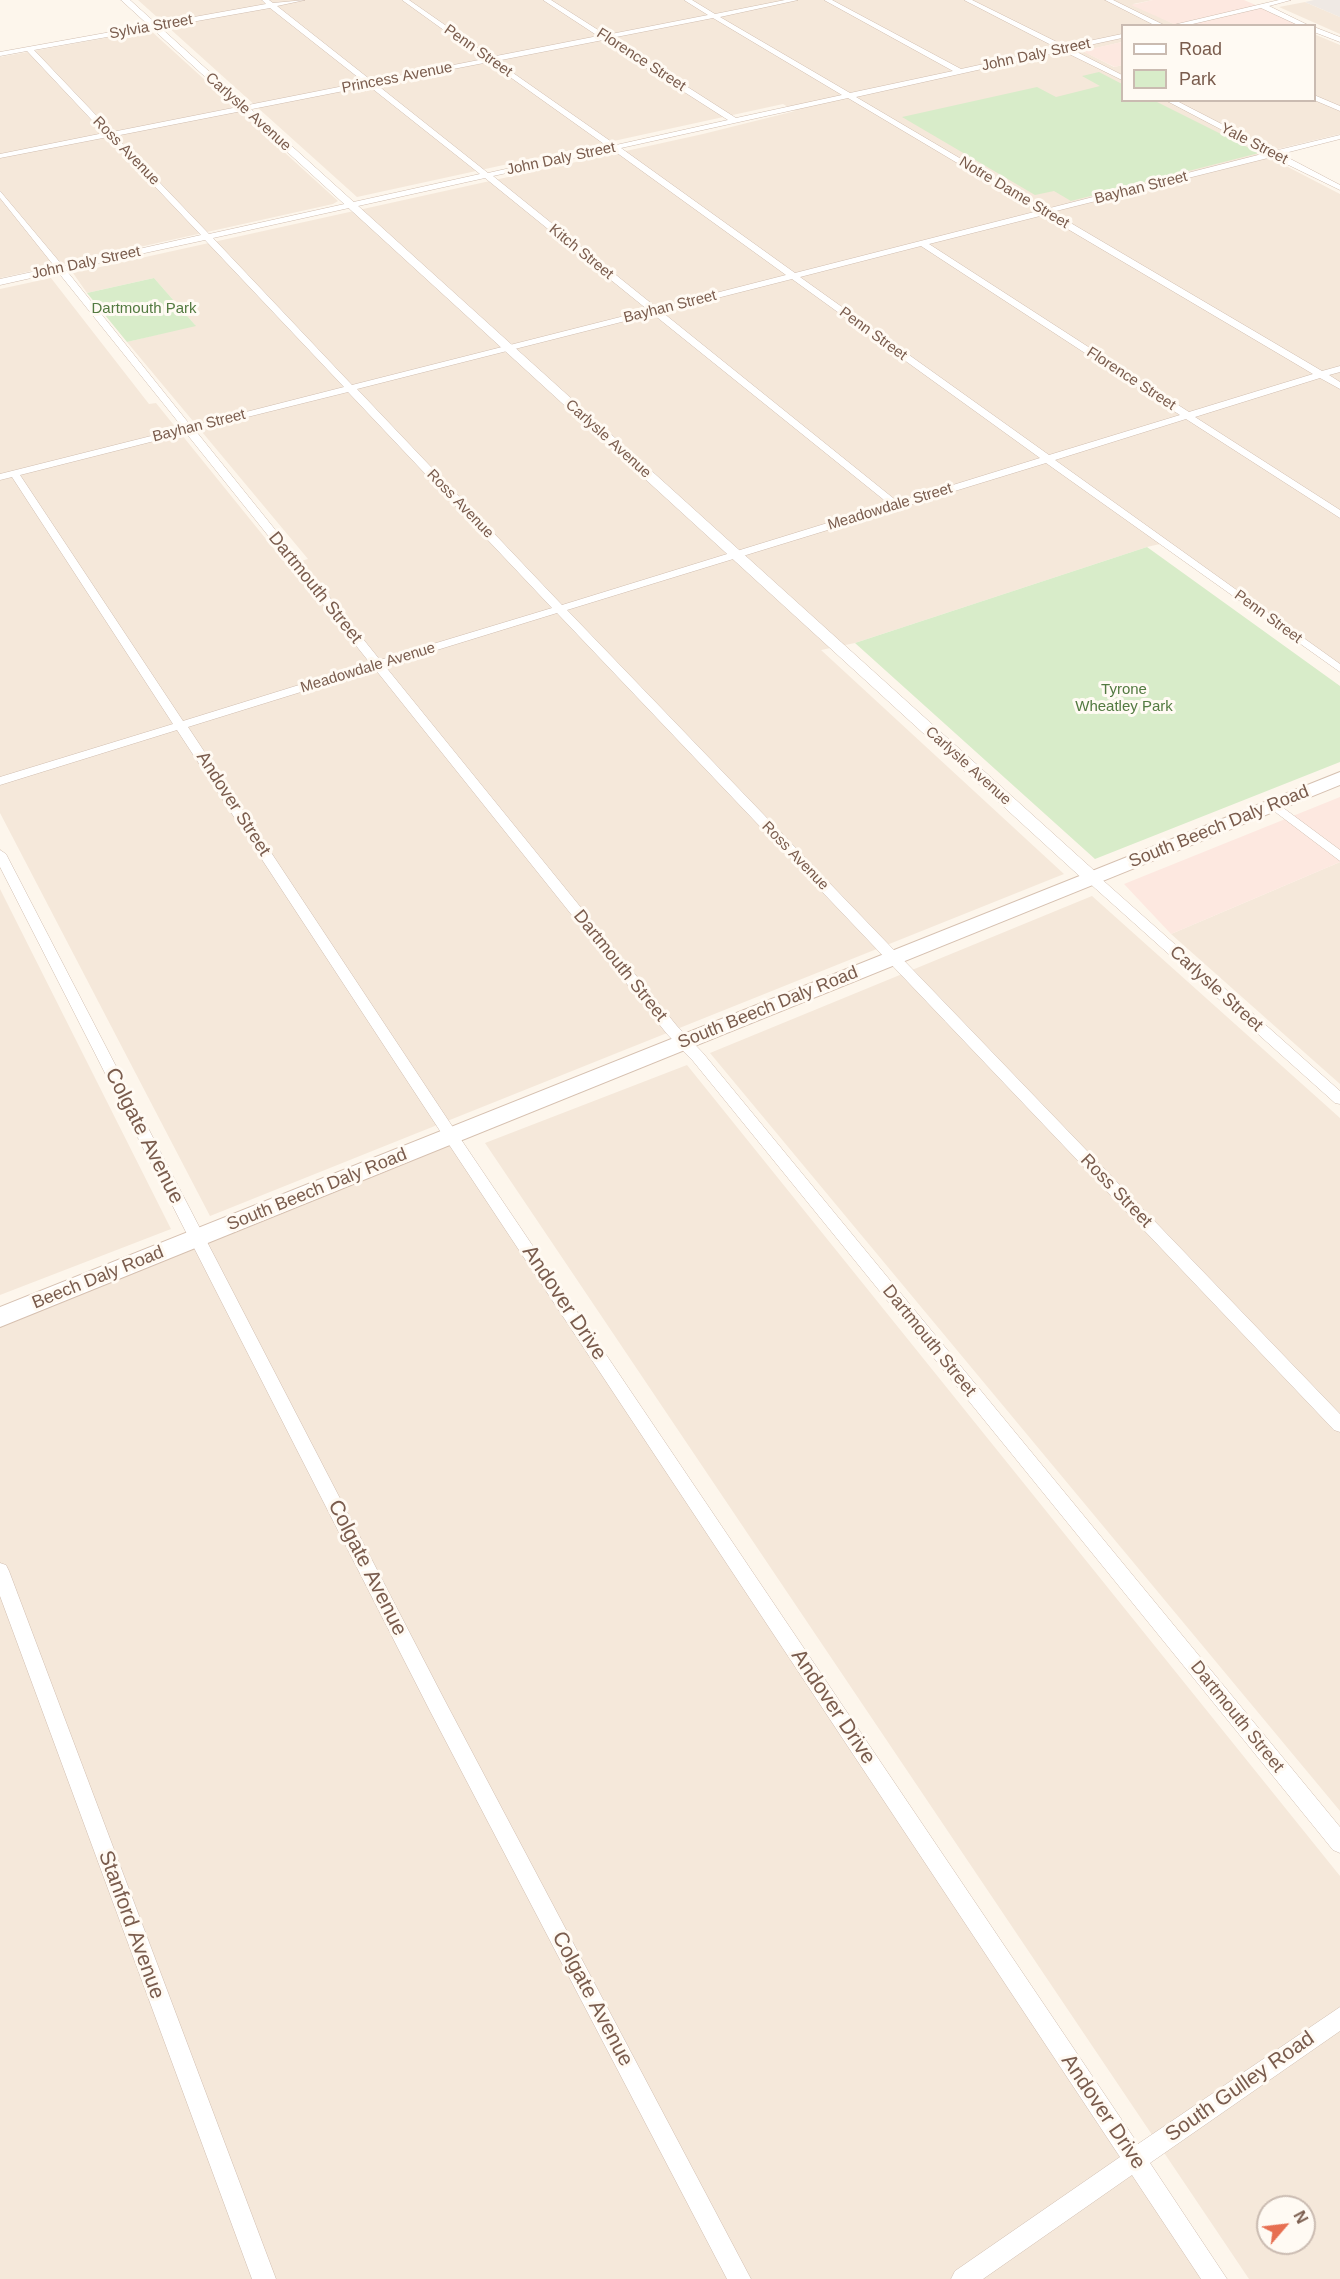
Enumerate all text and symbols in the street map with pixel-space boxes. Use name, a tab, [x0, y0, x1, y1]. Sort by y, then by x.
street label: Sylvia Street	[108, 11, 194, 43]
street label: Penn Street	[440, 21, 516, 81]
legend	[1121, 24, 1316, 102]
street label: Florence Street	[593, 25, 689, 95]
street label: John Daly Street	[980, 35, 1092, 75]
text: Road	[1179, 39, 1222, 59]
street label: Princess Avenue	[340, 58, 454, 98]
street label: Carlysle Avenue	[201, 69, 295, 155]
text: Park	[1179, 69, 1216, 89]
street label: Ross Avenue	[89, 113, 163, 189]
street label: Yale Street	[1217, 119, 1291, 169]
street label: John Daly Street	[505, 139, 617, 179]
street label: Notre Dame Street	[956, 153, 1072, 233]
street label: Bayhan Street	[1093, 168, 1189, 208]
street label: Kitch Street	[545, 221, 617, 283]
street label: John Daly Street	[30, 243, 142, 283]
street label: Bayhan Street	[622, 287, 718, 327]
park label: Dartmouth Park	[91, 300, 197, 318]
street label: Penn Street	[836, 303, 910, 365]
street label: Florence Street	[1083, 344, 1179, 414]
street label: Carlysle Avenue	[561, 396, 655, 482]
street label: Bayhan Street	[151, 406, 247, 446]
street label: Ross Avenue	[423, 466, 497, 542]
street label: Meadowdale Street	[826, 479, 954, 535]
street label: Dartmouth Street	[263, 528, 367, 648]
street label: Penn Street	[1231, 586, 1305, 648]
street label: Meadowdale Avenue	[299, 639, 437, 697]
park label: Tyrone Wheatley Park	[1075, 681, 1173, 716]
street label: Carlysle Avenue	[921, 723, 1015, 809]
street label: Andover Street	[191, 748, 275, 860]
street label: South Beech Daly Road	[1126, 781, 1312, 873]
street label: Ross Avenue	[758, 818, 832, 894]
street label: Dartmouth Street	[568, 906, 672, 1026]
street label: Carlysle Street	[1165, 941, 1267, 1037]
street label: South Beech Daly Road	[675, 962, 861, 1054]
street label: Colgate Avenue	[99, 1064, 189, 1208]
street label: South Beech Daly Road	[224, 1144, 410, 1236]
street label: Ross Street	[1076, 1150, 1156, 1232]
street label: Andover Drive	[516, 1241, 612, 1365]
street label: Beech Daly Road	[29, 1242, 167, 1314]
street label: Dartmouth Street	[877, 1281, 981, 1401]
street label: Colgate Avenue	[322, 1496, 412, 1640]
street label: Andover Drive	[785, 1645, 881, 1769]
street label: Dartmouth Street	[1185, 1657, 1289, 1777]
street label: Stanford Avenue	[92, 1847, 170, 2003]
street label: Colgate Avenue	[546, 1927, 638, 2071]
street label: South Gulley Road	[1161, 2026, 1319, 2148]
street label: Andover Drive	[1055, 2050, 1151, 2174]
north arrow	[1256, 2195, 1316, 2255]
text: N	[1290, 2208, 1311, 2226]

